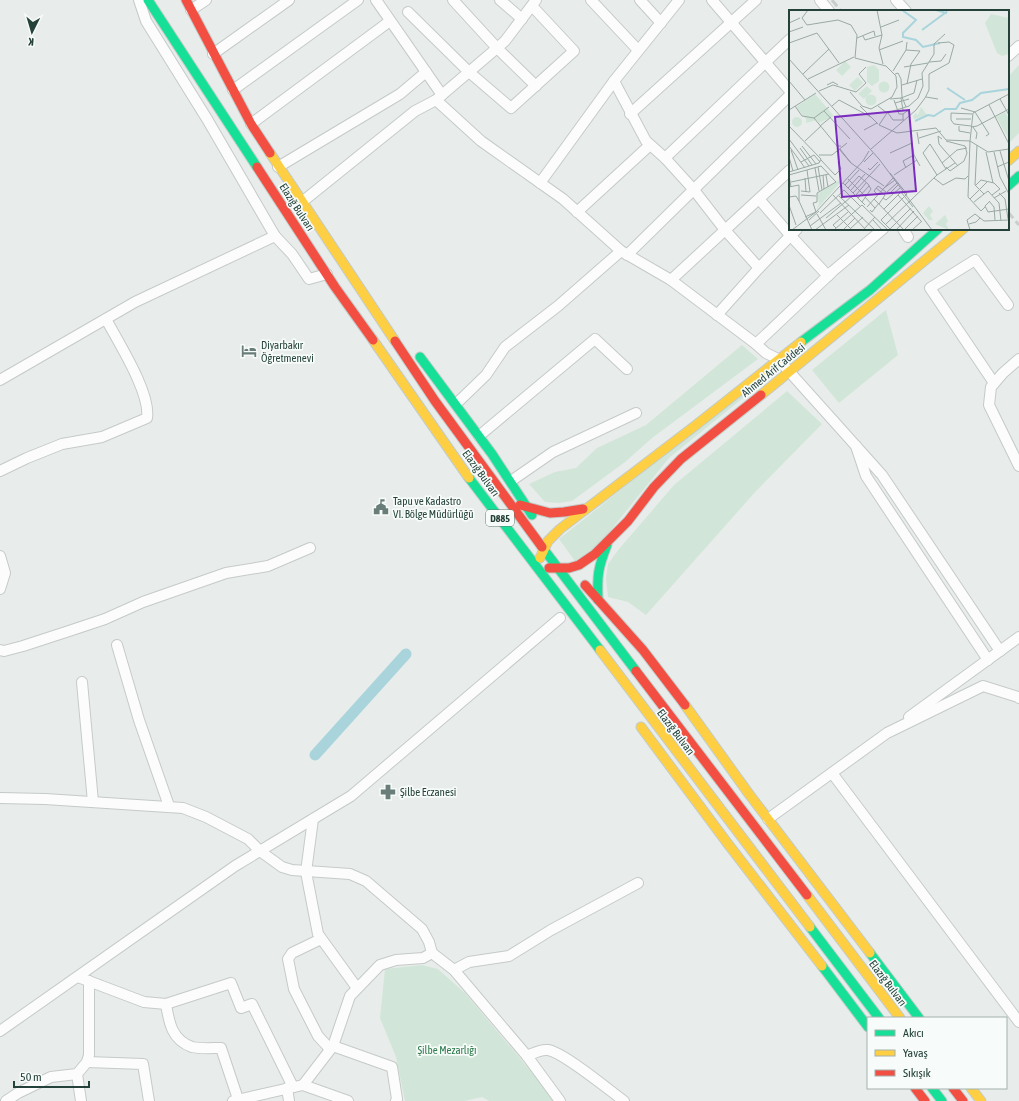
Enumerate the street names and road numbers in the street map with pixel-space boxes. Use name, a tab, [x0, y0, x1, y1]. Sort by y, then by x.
street label: Elazığ Bulvarı	[277, 181, 317, 233]
street label: Ahmed Arif Caddesi	[739, 341, 807, 399]
street label: Elazığ Bulvarı	[460, 448, 502, 498]
road number: D885	[486, 510, 514, 526]
street label: Elazığ Bulvarı	[655, 707, 697, 757]
street label: Elazığ Bulvarı	[867, 958, 909, 1008]

